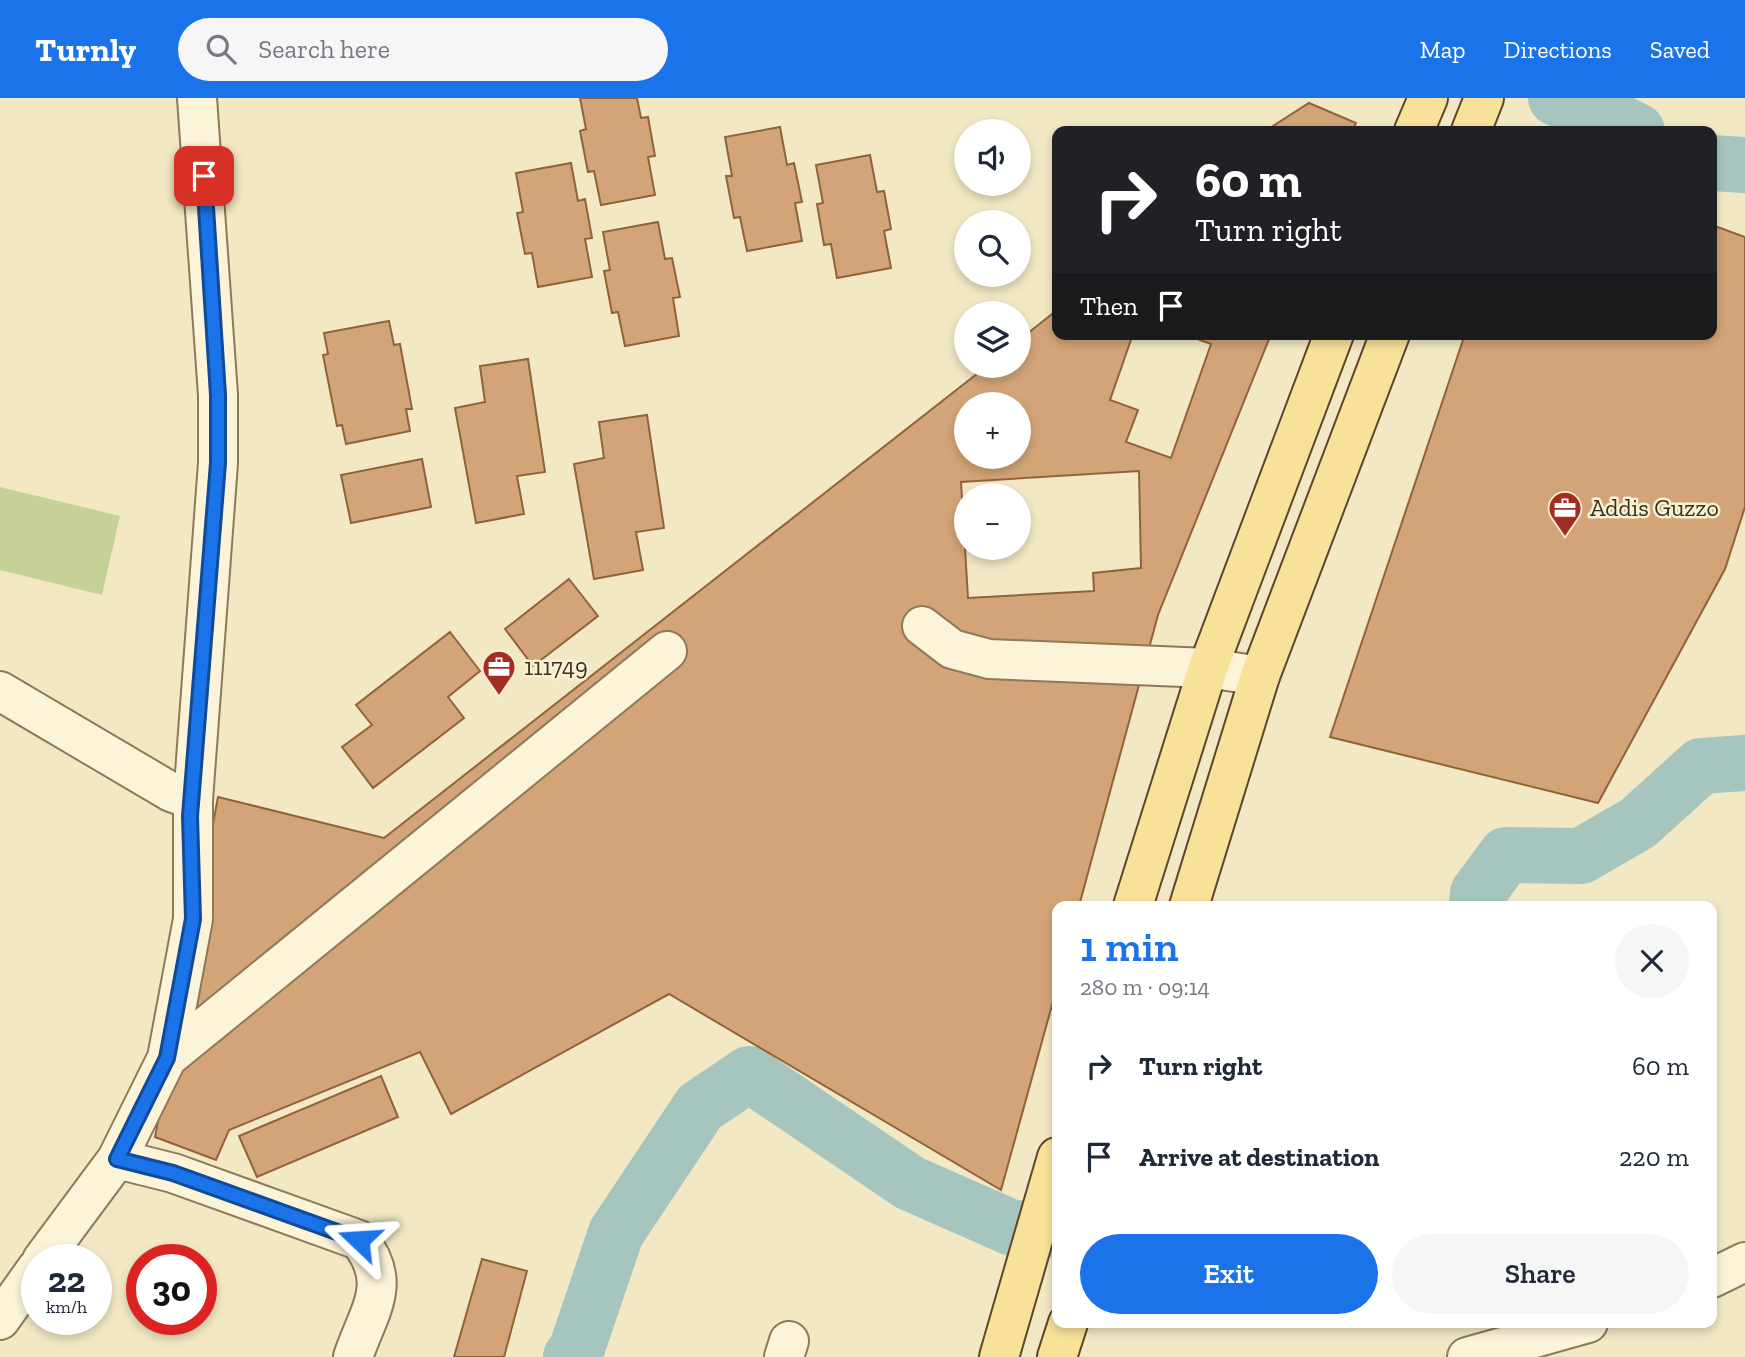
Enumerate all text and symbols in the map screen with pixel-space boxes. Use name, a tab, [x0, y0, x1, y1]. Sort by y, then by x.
search box	[178, 18, 668, 81]
text: Turnly	[35, 30, 136, 69]
icon: search	[202, 30, 240, 68]
text: Search here	[258, 33, 390, 65]
text: Map	[1420, 35, 1466, 64]
text: Directions	[1504, 35, 1612, 64]
text: Saved	[1650, 35, 1710, 64]
map controls	[954, 119, 1031, 560]
button: sound	[954, 119, 1031, 196]
pin	[174, 146, 234, 206]
text: 60 m	[1195, 151, 1302, 210]
icon: right	[1080, 154, 1171, 245]
icon: arrive	[185, 157, 223, 195]
button: search	[954, 210, 1031, 287]
text: Turn right	[1195, 211, 1342, 249]
icon: arrive	[1152, 287, 1190, 325]
text: Then	[1080, 290, 1138, 322]
button: layers	[954, 301, 1031, 378]
button: +	[954, 392, 1031, 469]
button: −	[954, 483, 1031, 560]
office icon: Addis Guzzo	[1546, 489, 1584, 538]
place label: Addis Guzzo	[1590, 493, 1719, 522]
office icon: 111749	[480, 648, 518, 697]
place label: 111749	[524, 652, 588, 681]
text: 1 min	[1080, 921, 1179, 972]
button: close	[1615, 924, 1689, 998]
text: 280 m · 09:14	[1080, 973, 1210, 1001]
icon: right	[1080, 1047, 1118, 1085]
text: Turn right	[1139, 1050, 1262, 1082]
text: 60 m	[1632, 1050, 1689, 1082]
icon: arrive	[1080, 1138, 1118, 1176]
text: Arrive at destination	[1139, 1141, 1379, 1173]
text: 220 m	[1619, 1141, 1689, 1173]
position arrow	[322, 1203, 396, 1277]
button: Exit	[1080, 1234, 1378, 1314]
button: Share	[1392, 1234, 1689, 1314]
speed limit sign: 30	[126, 1244, 217, 1335]
text: 22	[48, 1259, 85, 1301]
text: km/h	[46, 1296, 87, 1318]

